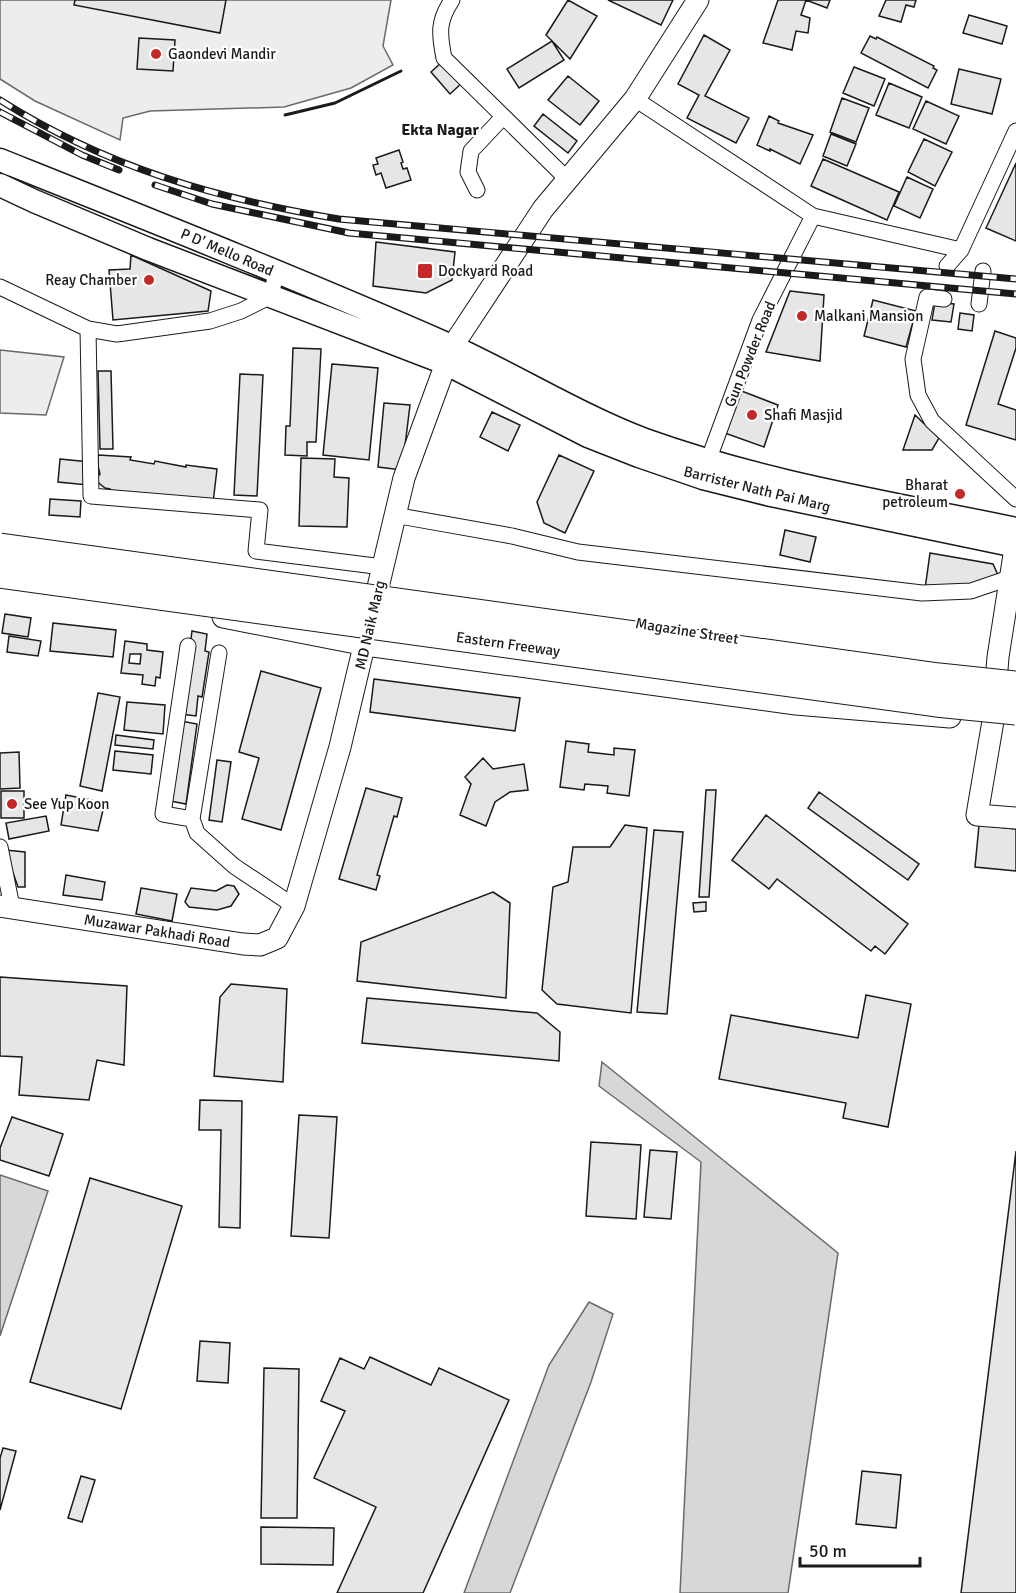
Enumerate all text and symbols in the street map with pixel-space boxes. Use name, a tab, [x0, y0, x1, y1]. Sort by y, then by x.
place label: Gaondevi Mandir	[168, 45, 276, 63]
marker: Gaondevi Mandir	[149, 47, 163, 61]
district label: Ekta Nagar	[401, 120, 479, 140]
street label: P D' Mello Road	[178, 224, 276, 280]
marker: Dockyard Road	[416, 262, 434, 280]
place label: Dockyard Road	[438, 262, 533, 280]
place label: Reay Chamber	[45, 271, 137, 289]
marker: Reay Chamber	[142, 273, 156, 287]
street label: Gun Powder Road	[721, 299, 779, 409]
place label: Malkani Mansion	[814, 307, 923, 325]
marker: Malkani Mansion	[795, 309, 809, 323]
place label: Shafi Masjid	[764, 406, 843, 424]
marker: Shafi Masjid	[745, 408, 759, 422]
street label: Barrister Nath Pai Marg	[682, 462, 832, 516]
place label: Bharat petroleum	[882, 476, 948, 511]
marker: Bharat petroleum	[953, 487, 967, 501]
street label: MD Naik Marg	[351, 579, 389, 671]
street label: Magazine Street	[634, 614, 740, 648]
street label: Eastern Freeway	[455, 628, 561, 660]
place label: See Yup Koon	[24, 795, 110, 813]
marker: See Yup Koon	[5, 797, 19, 811]
street label: Muzawar Pakhadi Road	[83, 911, 232, 951]
scale bar	[800, 1530, 920, 1568]
text: 50 m	[809, 1540, 847, 1562]

